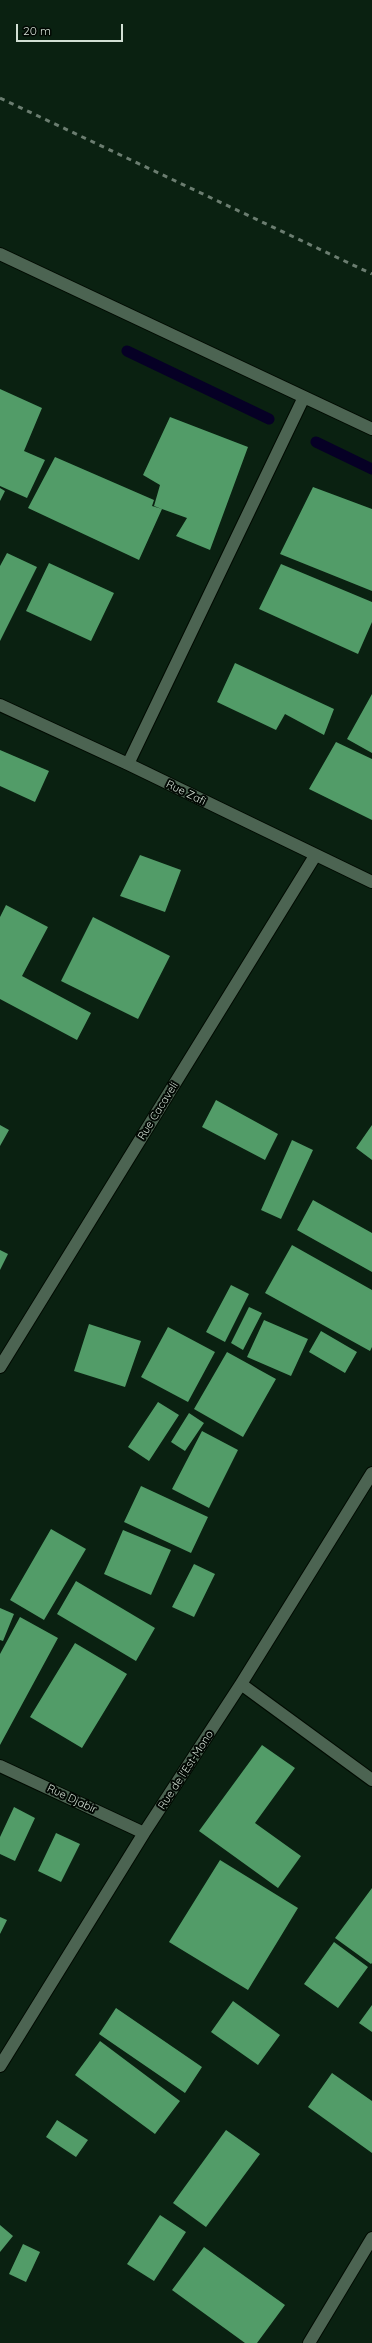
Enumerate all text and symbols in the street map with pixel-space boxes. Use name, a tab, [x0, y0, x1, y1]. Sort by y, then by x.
scale bar	[18, 16, 125, 42]
text: 20 m	[23, 23, 51, 38]
street label: Rue Zafi	[164, 778, 208, 808]
street label: Rue Cacaveli	[135, 1080, 181, 1142]
street label: Rue de l'Est-Mono	[156, 1728, 216, 1812]
street label: Rue Djabir	[45, 1782, 99, 1816]

